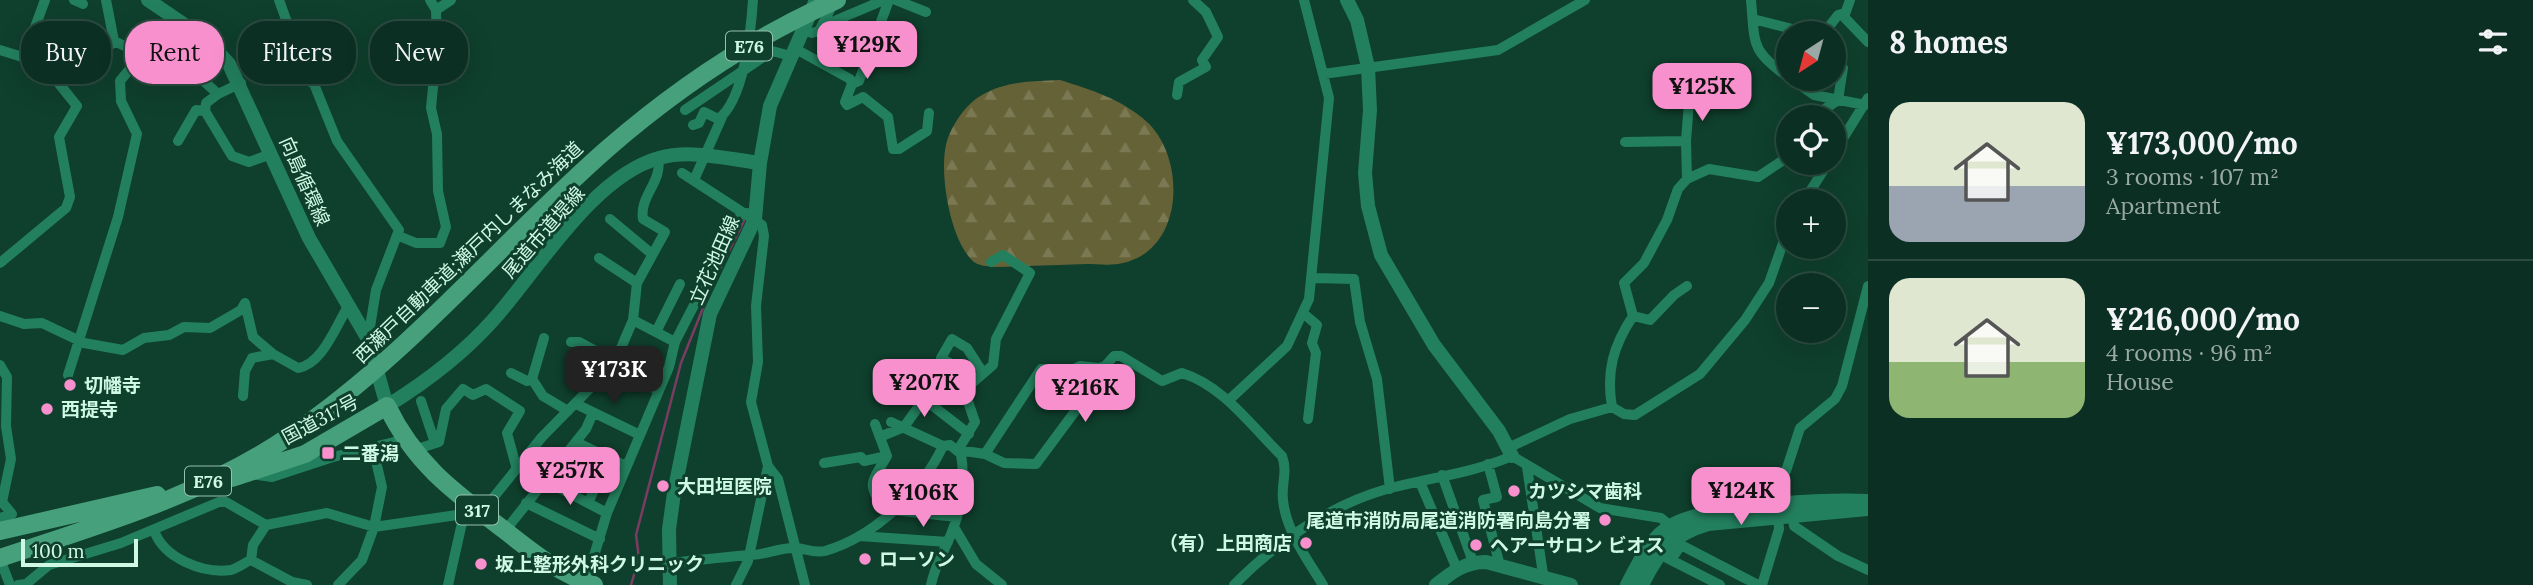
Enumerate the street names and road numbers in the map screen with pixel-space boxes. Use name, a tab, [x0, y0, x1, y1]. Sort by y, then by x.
road number: E76	[726, 32, 772, 60]
street label: 向島循環線	[275, 133, 335, 229]
street label: 西瀬戸自動車道;瀬戸内しまなみ海道	[349, 136, 587, 368]
street label: 尾道市道堤線	[497, 181, 589, 283]
street label: 立花池田線	[684, 212, 744, 308]
street label: 国道317号	[278, 389, 362, 449]
road number: E76	[185, 466, 231, 495]
road number: 317	[456, 496, 498, 524]

